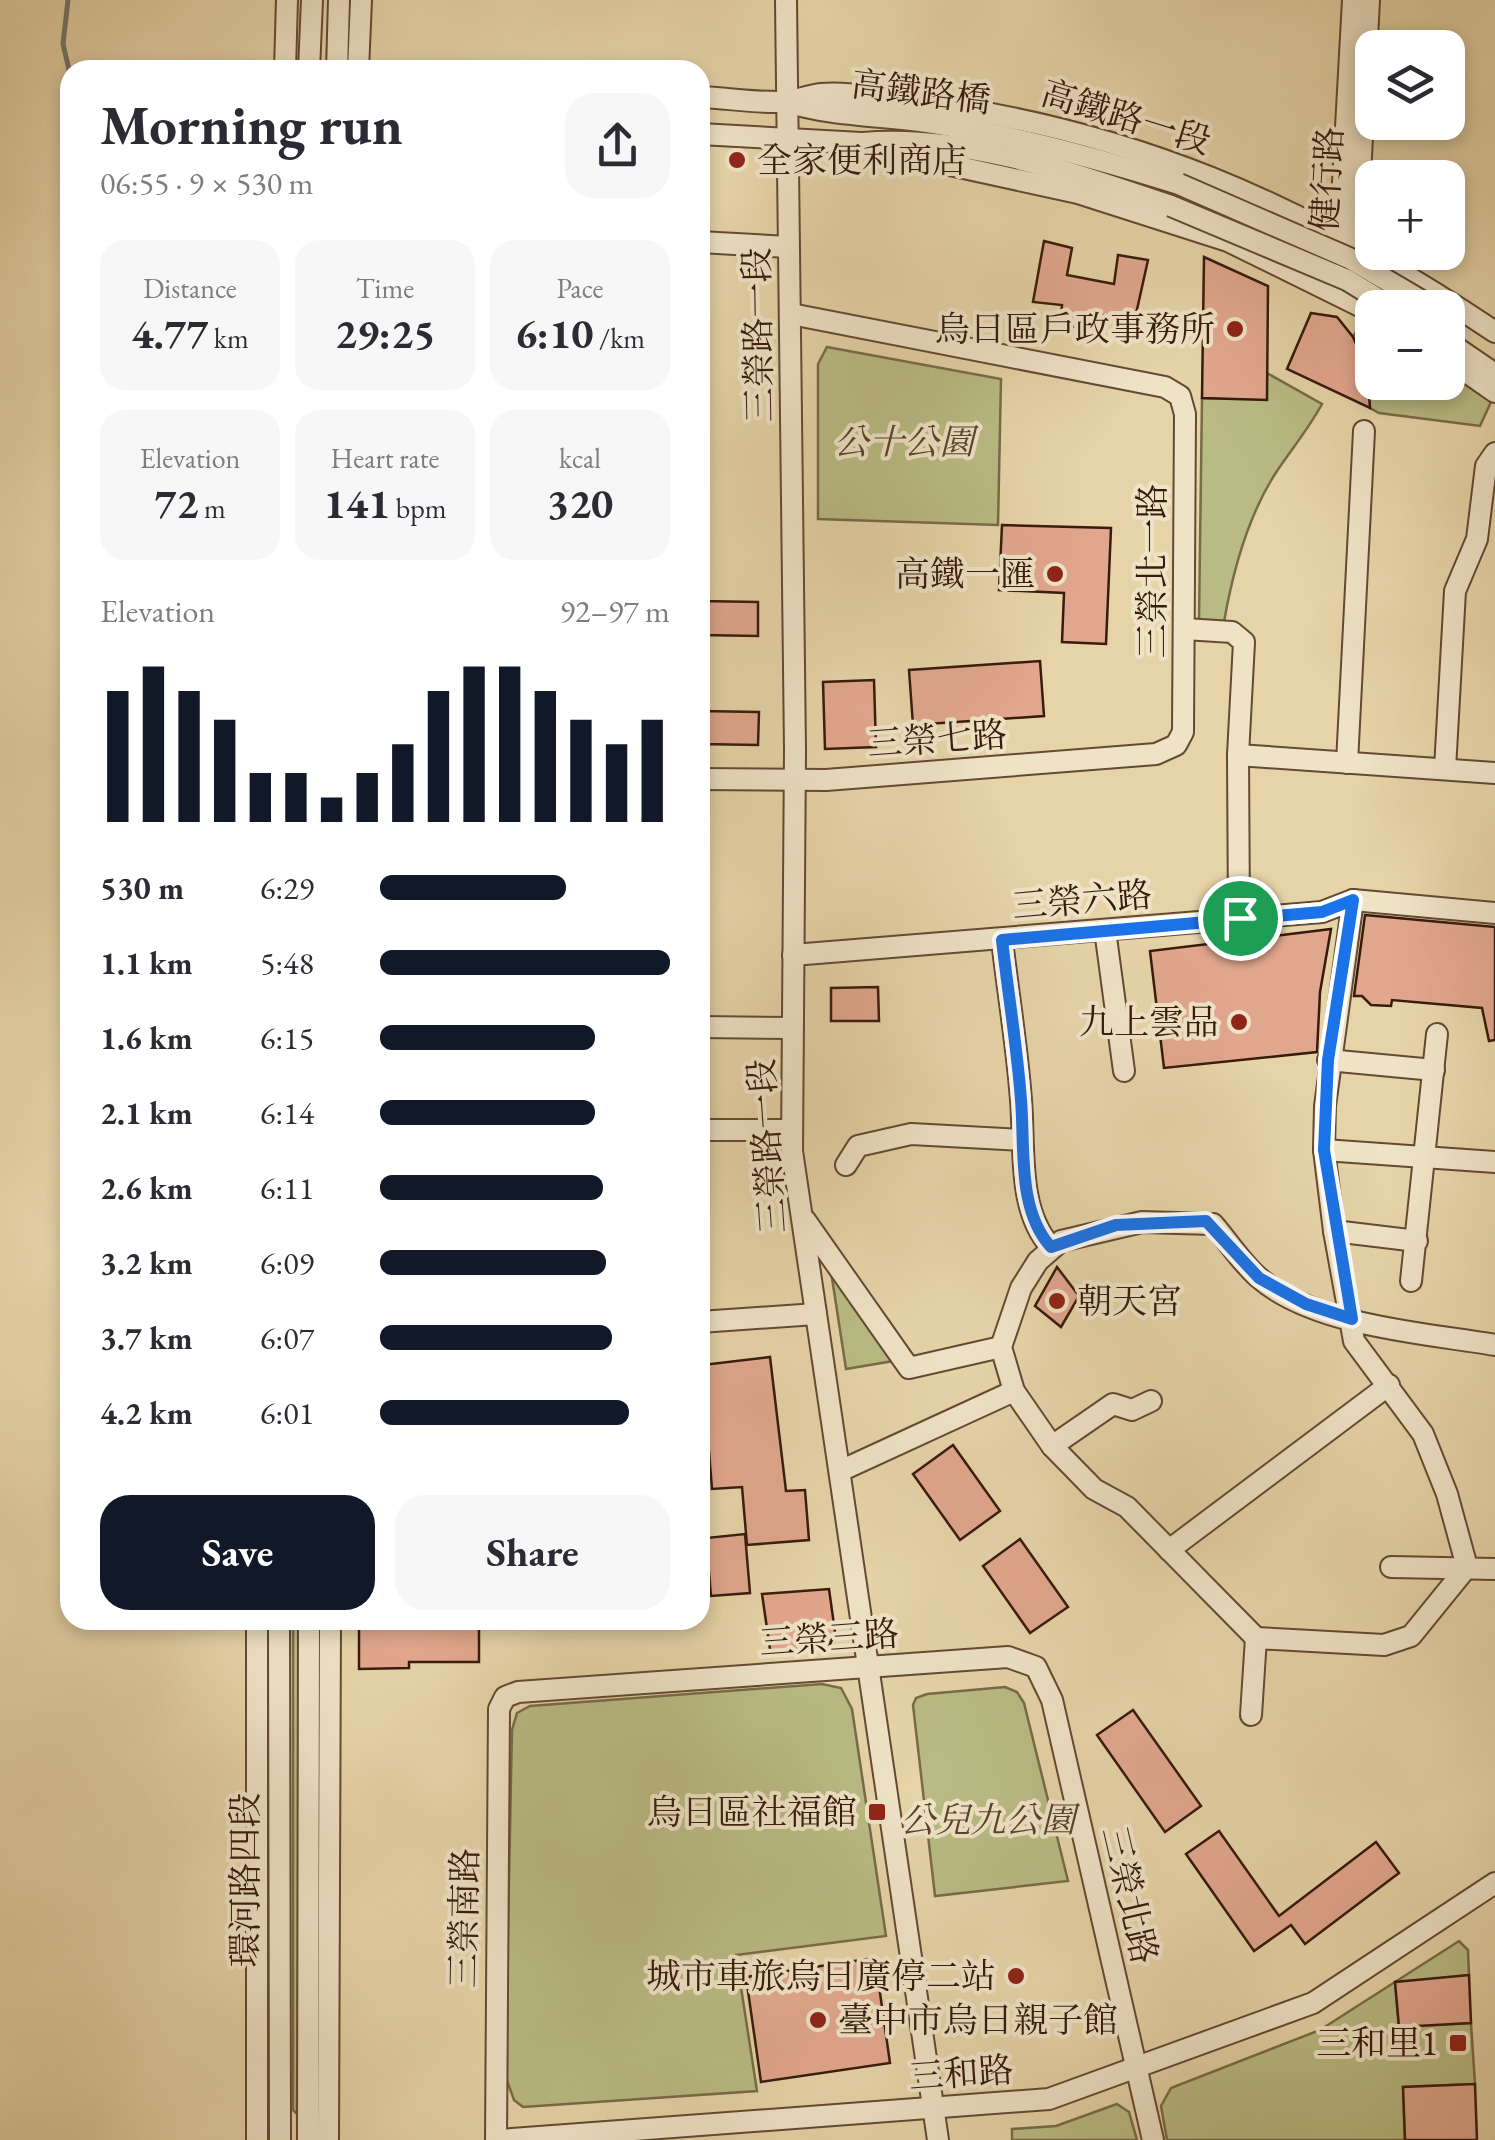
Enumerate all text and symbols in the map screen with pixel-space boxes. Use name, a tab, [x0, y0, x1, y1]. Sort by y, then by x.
map controls	[1355, 30, 1465, 400]
button: layers	[1355, 30, 1465, 140]
street label: 高鐵路橋	[849, 61, 993, 122]
street label: 高鐵路一段	[1036, 69, 1216, 164]
text: Morning run	[100, 89, 403, 160]
button: share	[565, 93, 670, 198]
street label: 健行路	[1301, 125, 1352, 233]
place label: 全家便利商店	[757, 137, 967, 182]
marker: 全家便利商店	[726, 149, 748, 171]
button: +	[1355, 160, 1465, 270]
text: 06:55 · 9 × 530 m	[100, 162, 313, 204]
street label: 三榮路一段	[733, 247, 782, 423]
text: Distance	[143, 270, 237, 306]
text: Time	[356, 270, 414, 306]
text: Pace	[557, 270, 603, 306]
button: −	[1355, 290, 1465, 400]
text: 4.77	[131, 306, 208, 361]
text: 29:25	[335, 306, 435, 361]
text: 6:10	[515, 306, 593, 361]
place label: 烏日區戶政事務所	[935, 306, 1215, 351]
marker: 烏日區戶政事務所	[1224, 318, 1246, 340]
text: km	[208, 320, 249, 356]
text: /km	[593, 320, 645, 356]
park label: 公十公園	[834, 419, 979, 464]
text: Elevation	[140, 440, 240, 476]
text: Heart rate	[331, 440, 439, 476]
text: kcal	[559, 440, 601, 476]
text: 72	[154, 476, 199, 531]
text: 141	[324, 476, 390, 531]
text: 320	[547, 476, 613, 531]
street label: 三榮北一路	[1129, 483, 1174, 659]
text: m	[199, 490, 226, 526]
text: bpm	[390, 490, 447, 526]
place label: 高鐵一匯	[895, 551, 1035, 596]
marker: 高鐵一匯	[1044, 563, 1066, 585]
text: Elevation	[100, 590, 215, 632]
text: 92–97 m	[560, 590, 670, 632]
street label: 三榮七路	[866, 711, 1008, 766]
text: 530 m	[100, 867, 184, 909]
text: 6:29	[260, 867, 314, 909]
street label: 三榮六路	[1010, 871, 1154, 928]
pin	[1198, 876, 1283, 961]
icon: arrive	[1213, 891, 1268, 946]
text: 1.1 km	[100, 942, 193, 984]
text: 5:48	[260, 942, 314, 984]
place label: 九上雲品	[1079, 999, 1219, 1044]
marker: 九上雲品	[1228, 1011, 1250, 1033]
text: 1.6 km	[100, 1017, 193, 1059]
text: 6:15	[260, 1017, 314, 1059]
street label: 三榮路一段	[738, 1057, 795, 1235]
text: 2.1 km	[100, 1092, 193, 1134]
text: 6:14	[260, 1092, 314, 1134]
text: 2.6 km	[100, 1167, 193, 1209]
text: 6:11	[260, 1167, 314, 1209]
text: 3.2 km	[100, 1242, 193, 1284]
text: 6:09	[260, 1242, 314, 1284]
place label: 朝天宮	[1077, 1278, 1182, 1323]
marker: 朝天宮	[1046, 1290, 1068, 1312]
text: 3.7 km	[100, 1317, 193, 1359]
text: 6:07	[260, 1317, 314, 1359]
text: 4.2 km	[100, 1392, 193, 1434]
text: 6:01	[260, 1392, 314, 1434]
button: Save	[100, 1495, 375, 1610]
button: Share	[395, 1495, 670, 1610]
street label: 三榮三路	[758, 1610, 900, 1665]
place label: 烏日區社福館	[647, 1789, 857, 1834]
street label: 環河路四段	[222, 1792, 267, 1968]
park label: 公兒九公園	[900, 1797, 1080, 1842]
marker: 烏日區社福館	[866, 1801, 888, 1823]
street label: 三榮北路	[1093, 1822, 1168, 1968]
street label: 三榮南路	[440, 1848, 487, 1988]
place label: 城市車旅烏日廣停二站	[646, 1953, 996, 1998]
marker: 城市車旅烏日廣停二站	[1005, 1965, 1027, 1987]
place label: 臺中市烏日親子館	[838, 1997, 1118, 2042]
marker: 臺中市烏日親子館	[807, 2009, 829, 2031]
place label: 三和里1	[1316, 2020, 1438, 2065]
marker: 三和里1	[1447, 2032, 1469, 2054]
street label: 三和路	[907, 2046, 1015, 2099]

